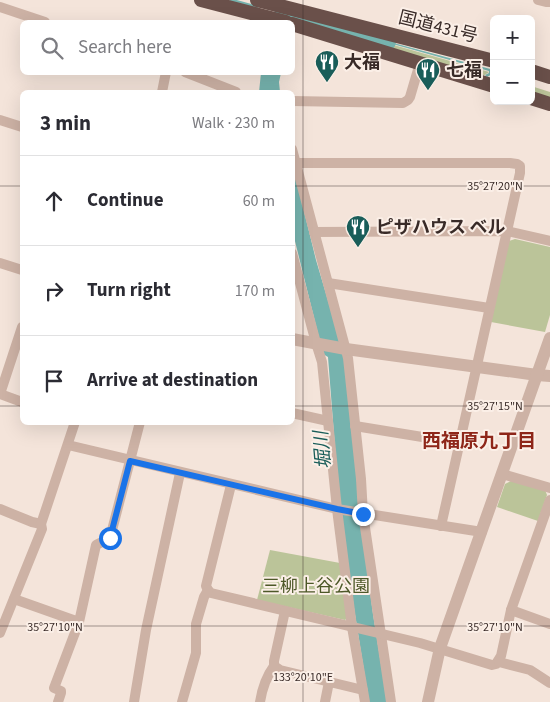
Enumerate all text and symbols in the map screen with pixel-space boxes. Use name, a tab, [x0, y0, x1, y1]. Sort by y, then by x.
street label: 国道431号	[396, 5, 480, 49]
map controls	[490, 15, 535, 105]
button: +	[490, 15, 535, 60]
search box	[20, 20, 295, 75]
icon: search	[38, 34, 66, 62]
text: Search here	[78, 34, 172, 61]
restaurant icon: 大福	[314, 49, 340, 83]
place label: 大福	[344, 50, 380, 75]
restaurant icon: 七福	[415, 57, 441, 91]
place label: 七福	[446, 58, 482, 83]
button: −	[490, 60, 535, 105]
text: 3 min	[40, 108, 91, 138]
text: Walk · 230 m	[192, 112, 275, 134]
text: 35°27'20"N	[467, 178, 523, 195]
icon: ahead	[40, 187, 68, 215]
text: Continue	[87, 187, 164, 214]
text: 60 m	[243, 190, 275, 212]
restaurant icon: ピザハウス ベル	[345, 214, 371, 248]
place label: ピザハウス ベル	[376, 215, 506, 240]
icon: right	[40, 277, 68, 305]
text: Turn right	[87, 277, 171, 304]
text: 170 m	[235, 280, 275, 302]
icon: arrive	[40, 367, 68, 395]
text: Arrive at destination	[87, 367, 258, 394]
text: 35°27'15"N	[467, 398, 523, 415]
water label: 堀川	[308, 428, 338, 470]
district label: 西福原九丁目	[422, 428, 536, 455]
route end	[352, 503, 375, 526]
route start	[99, 527, 122, 550]
park label: 三柳上谷公園	[262, 574, 370, 599]
text: 35°27'10"N	[27, 619, 83, 636]
text: 35°27'10"N	[467, 619, 523, 636]
text: 133°20'10"E	[273, 669, 333, 686]

